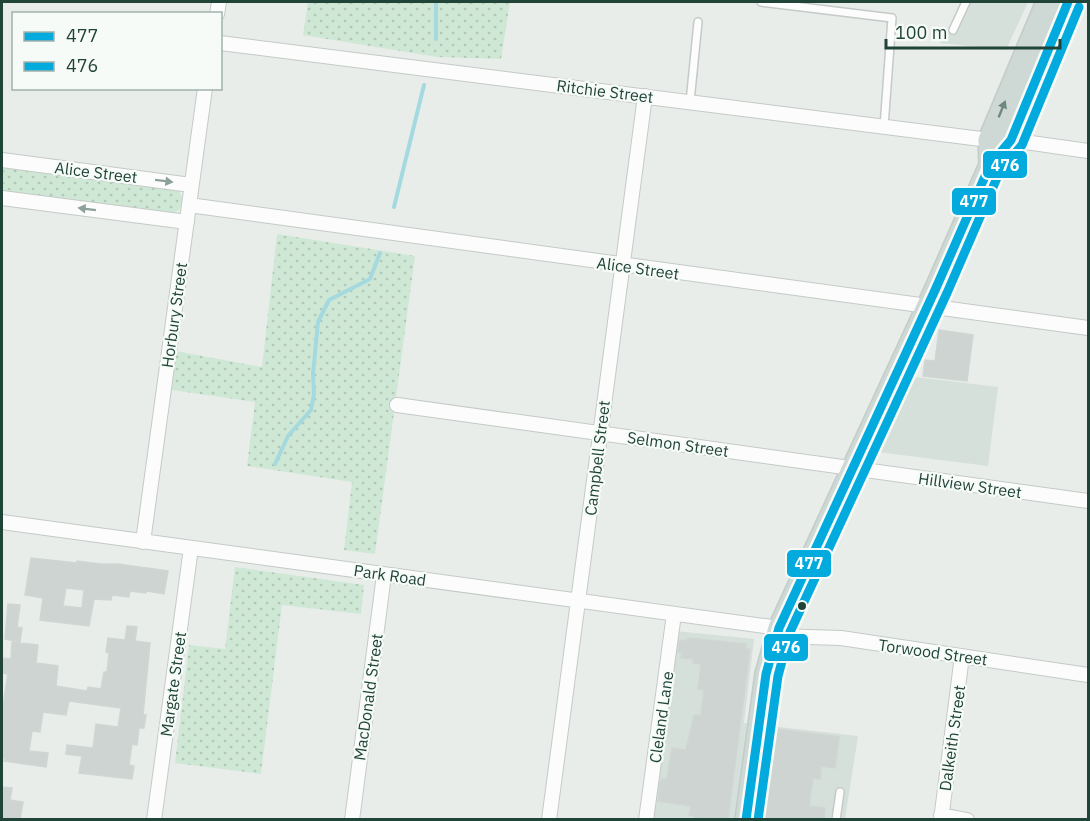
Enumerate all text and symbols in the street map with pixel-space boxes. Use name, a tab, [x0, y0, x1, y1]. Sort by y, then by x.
legend	[12, 12, 222, 90]
scale bar	[886, 12, 1060, 50]
text: 100 m	[895, 21, 947, 44]
text: 477	[66, 24, 98, 47]
text: 476	[66, 54, 98, 77]
street label: Ritchie Street	[555, 75, 655, 107]
one-way arrow	[997, 100, 1007, 118]
line badge: 476	[982, 150, 1028, 179]
text: 476	[991, 155, 1020, 175]
street label: Alice Street	[54, 157, 138, 187]
one-way arrow	[154, 177, 173, 186]
line badge: 477	[951, 187, 997, 216]
text: 477	[960, 191, 988, 211]
one-way arrow	[77, 204, 96, 213]
street label: Alice Street	[596, 252, 680, 284]
street label: Horbury Street	[157, 261, 191, 369]
street label: Campbell Street	[580, 399, 614, 517]
street label: Selmon Street	[626, 427, 730, 461]
street label: Hillview Street	[917, 468, 1023, 502]
line badge: 477	[786, 549, 832, 578]
text: 477	[795, 553, 823, 573]
street label: Park Road	[352, 560, 428, 590]
unlabelled marker	[796, 600, 808, 612]
street label: Margate Street	[156, 630, 190, 738]
street label: MacDonald Street	[349, 632, 387, 762]
line badge: 476	[763, 633, 809, 662]
street label: Torwood Street	[877, 634, 989, 670]
text: 476	[772, 637, 801, 657]
street label: Cleland Lane	[645, 670, 677, 764]
street label: Dalkeith Street	[935, 684, 969, 792]

